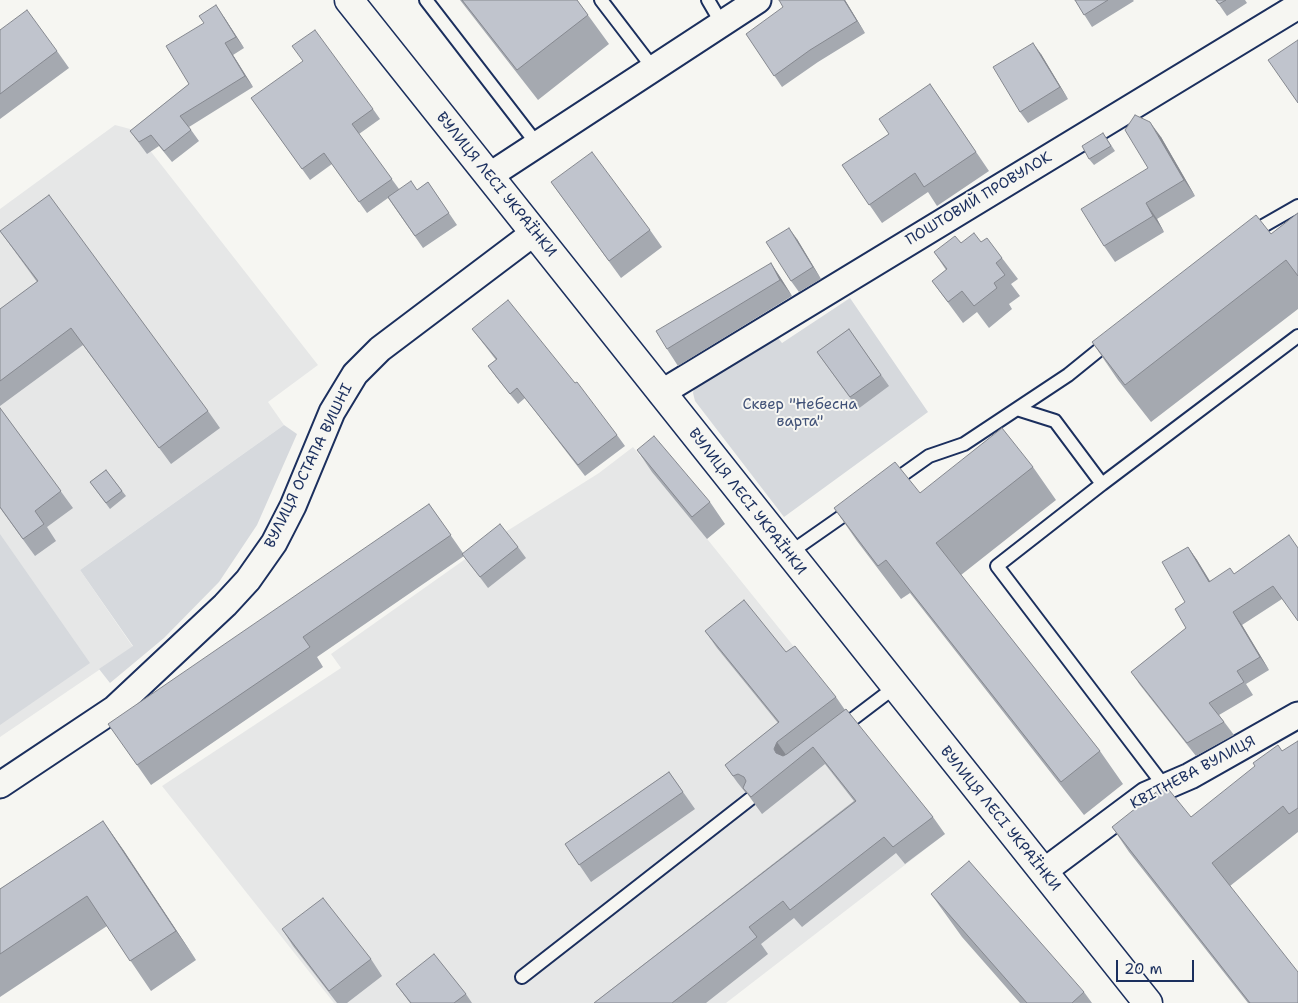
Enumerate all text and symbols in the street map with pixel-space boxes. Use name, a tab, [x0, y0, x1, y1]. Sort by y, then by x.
street label: ВУЛИЦЯ ЛЕСІ УКРАЇНКИ	[432, 109, 560, 261]
street label: ПОШТОВИЙ ПРОВУЛОК	[903, 148, 1055, 250]
street label: ВУЛИЦЯ ОСТАПА ВИШНІ	[261, 381, 357, 551]
park label: Сквер "Небесна варта"	[742, 396, 858, 431]
street label: ВУЛИЦЯ ЛЕСІ УКРАЇНКИ	[684, 425, 810, 579]
street label: КВІТНЕВА ВУЛИЦЯ	[1127, 732, 1259, 814]
street label: ВУЛИЦЯ ЛЕСІ УКРАЇНКИ	[936, 743, 1064, 895]
scale bar	[1118, 950, 1196, 982]
text: 20 m	[1124, 959, 1163, 979]

